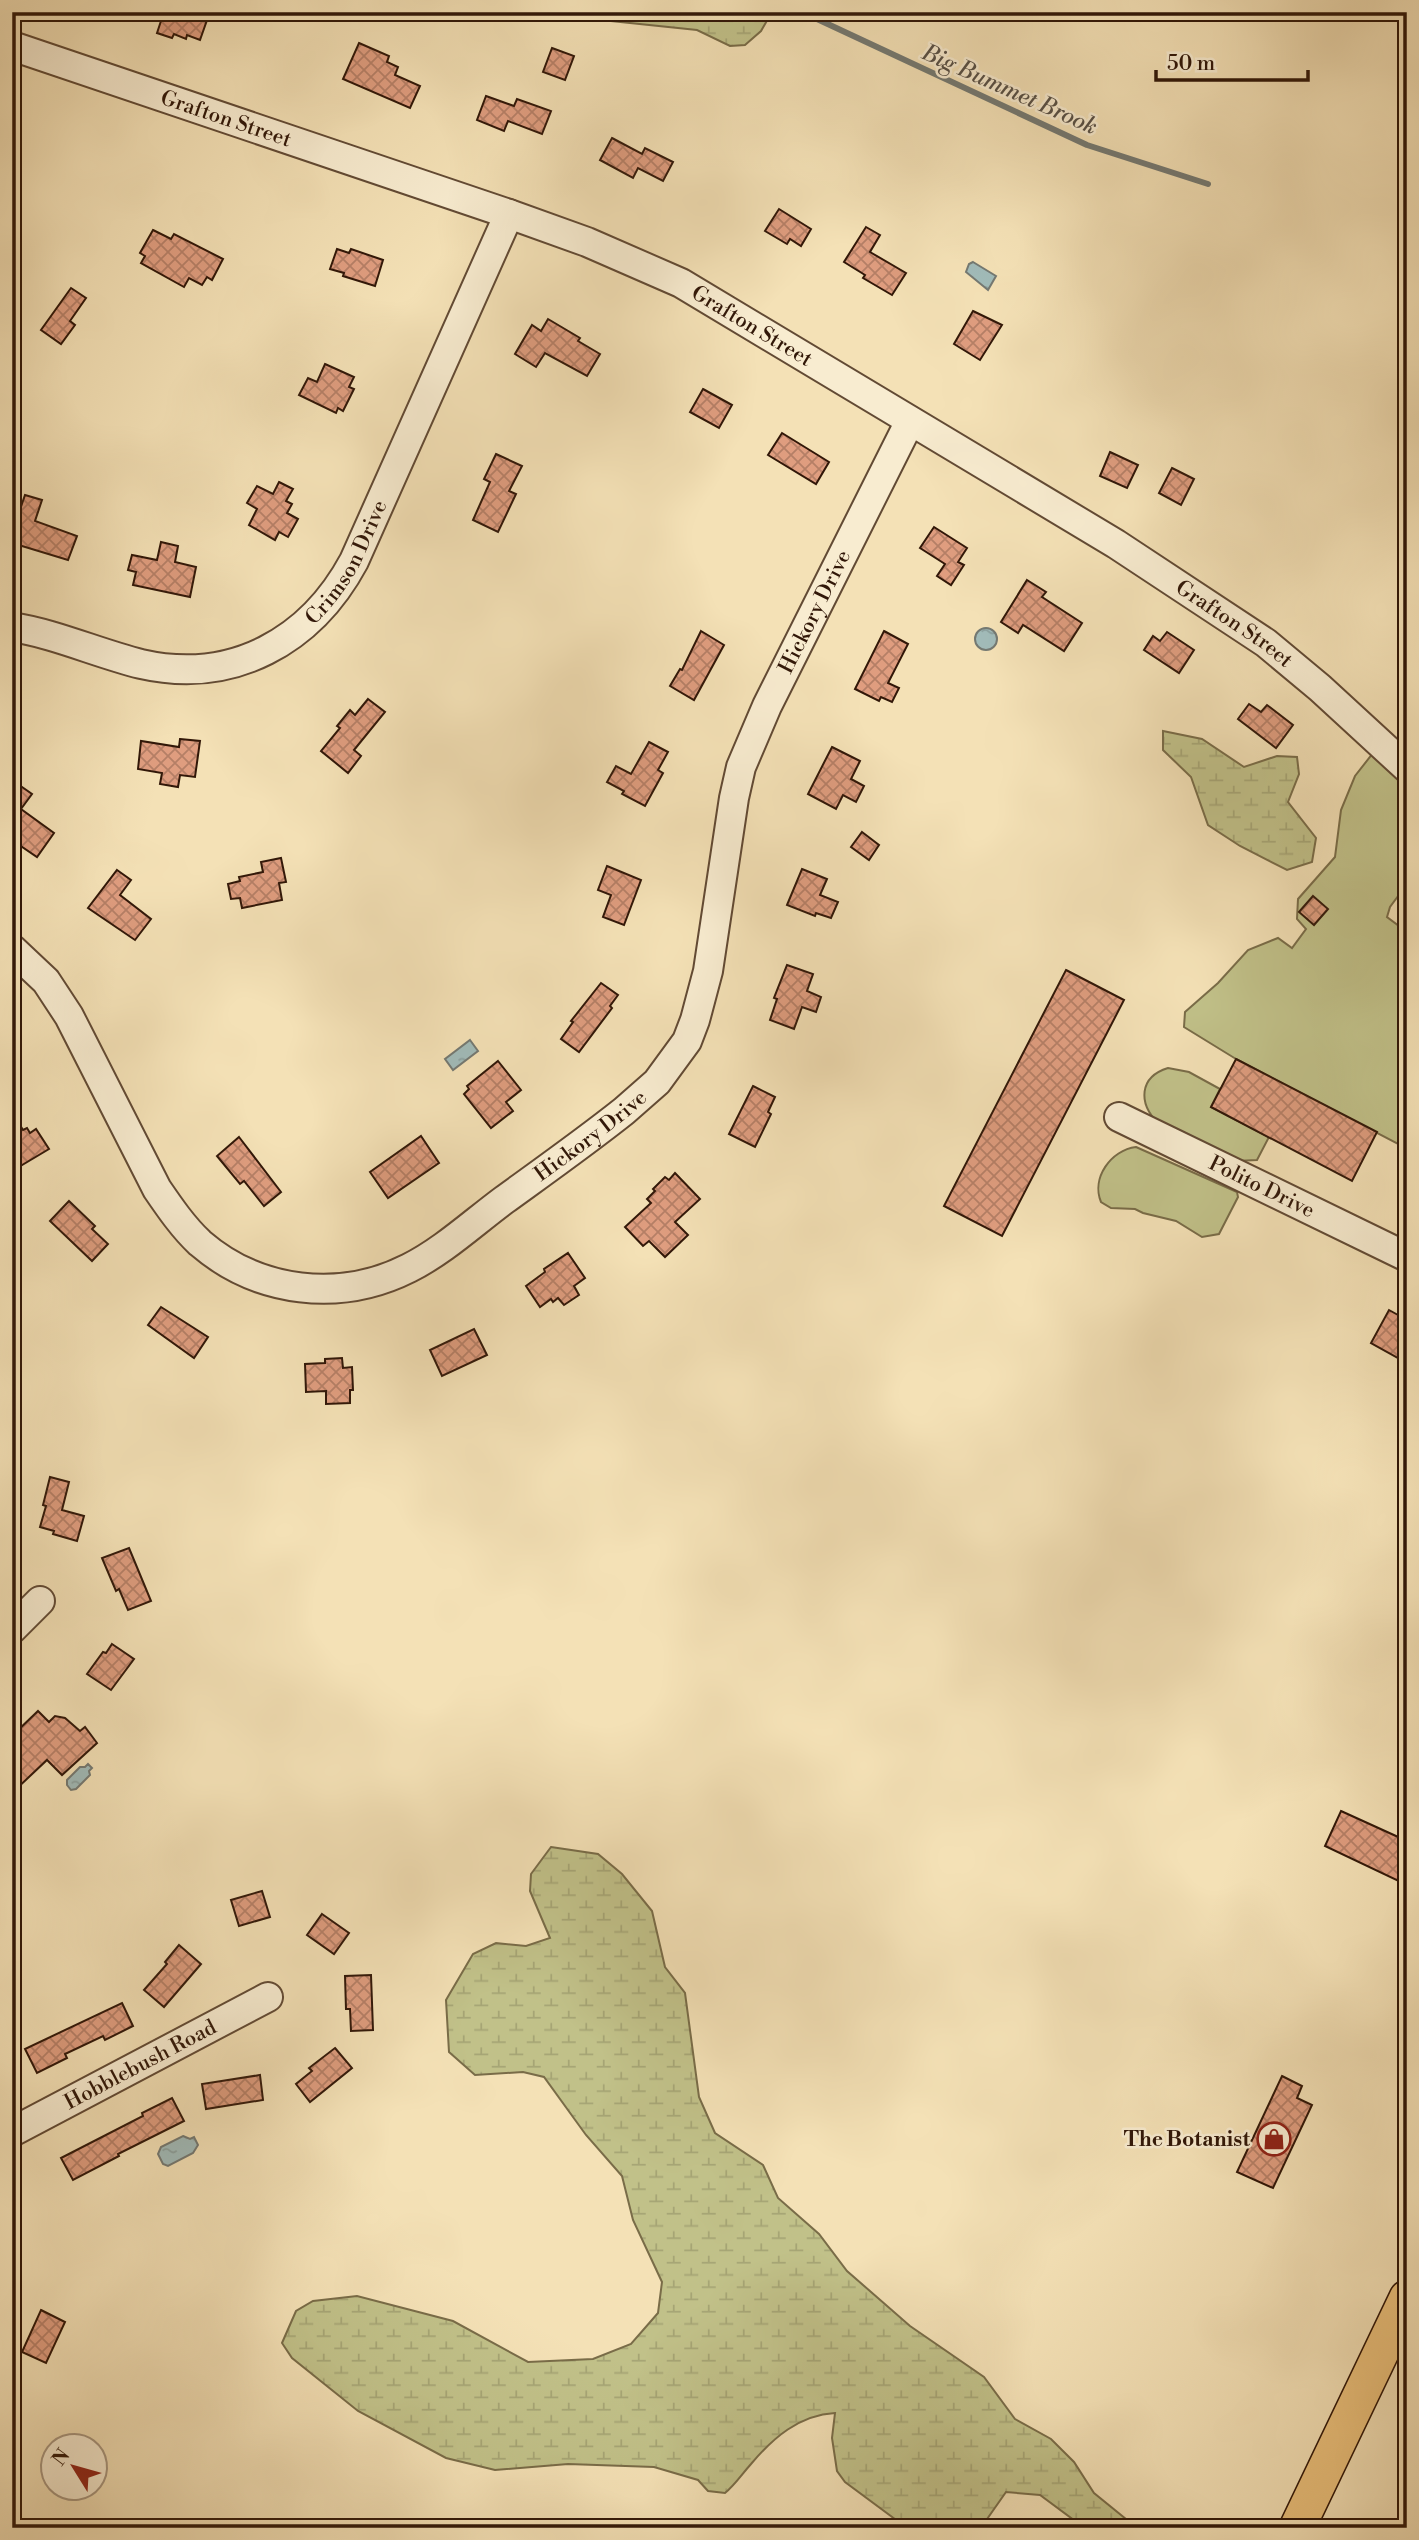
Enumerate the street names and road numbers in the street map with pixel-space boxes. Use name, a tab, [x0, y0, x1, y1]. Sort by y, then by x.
street label: Grafton Street	[157, 85, 295, 154]
street label: Grafton Street	[686, 280, 817, 373]
street label: Crimson Drive	[300, 496, 393, 631]
street label: Hickory Drive	[773, 546, 857, 678]
street label: Grafton Street	[1170, 575, 1298, 674]
street label: Hickory Drive	[530, 1085, 653, 1188]
street label: Polito Drive	[1204, 1151, 1319, 1224]
street label: Hobblebush Road	[60, 2014, 221, 2116]

